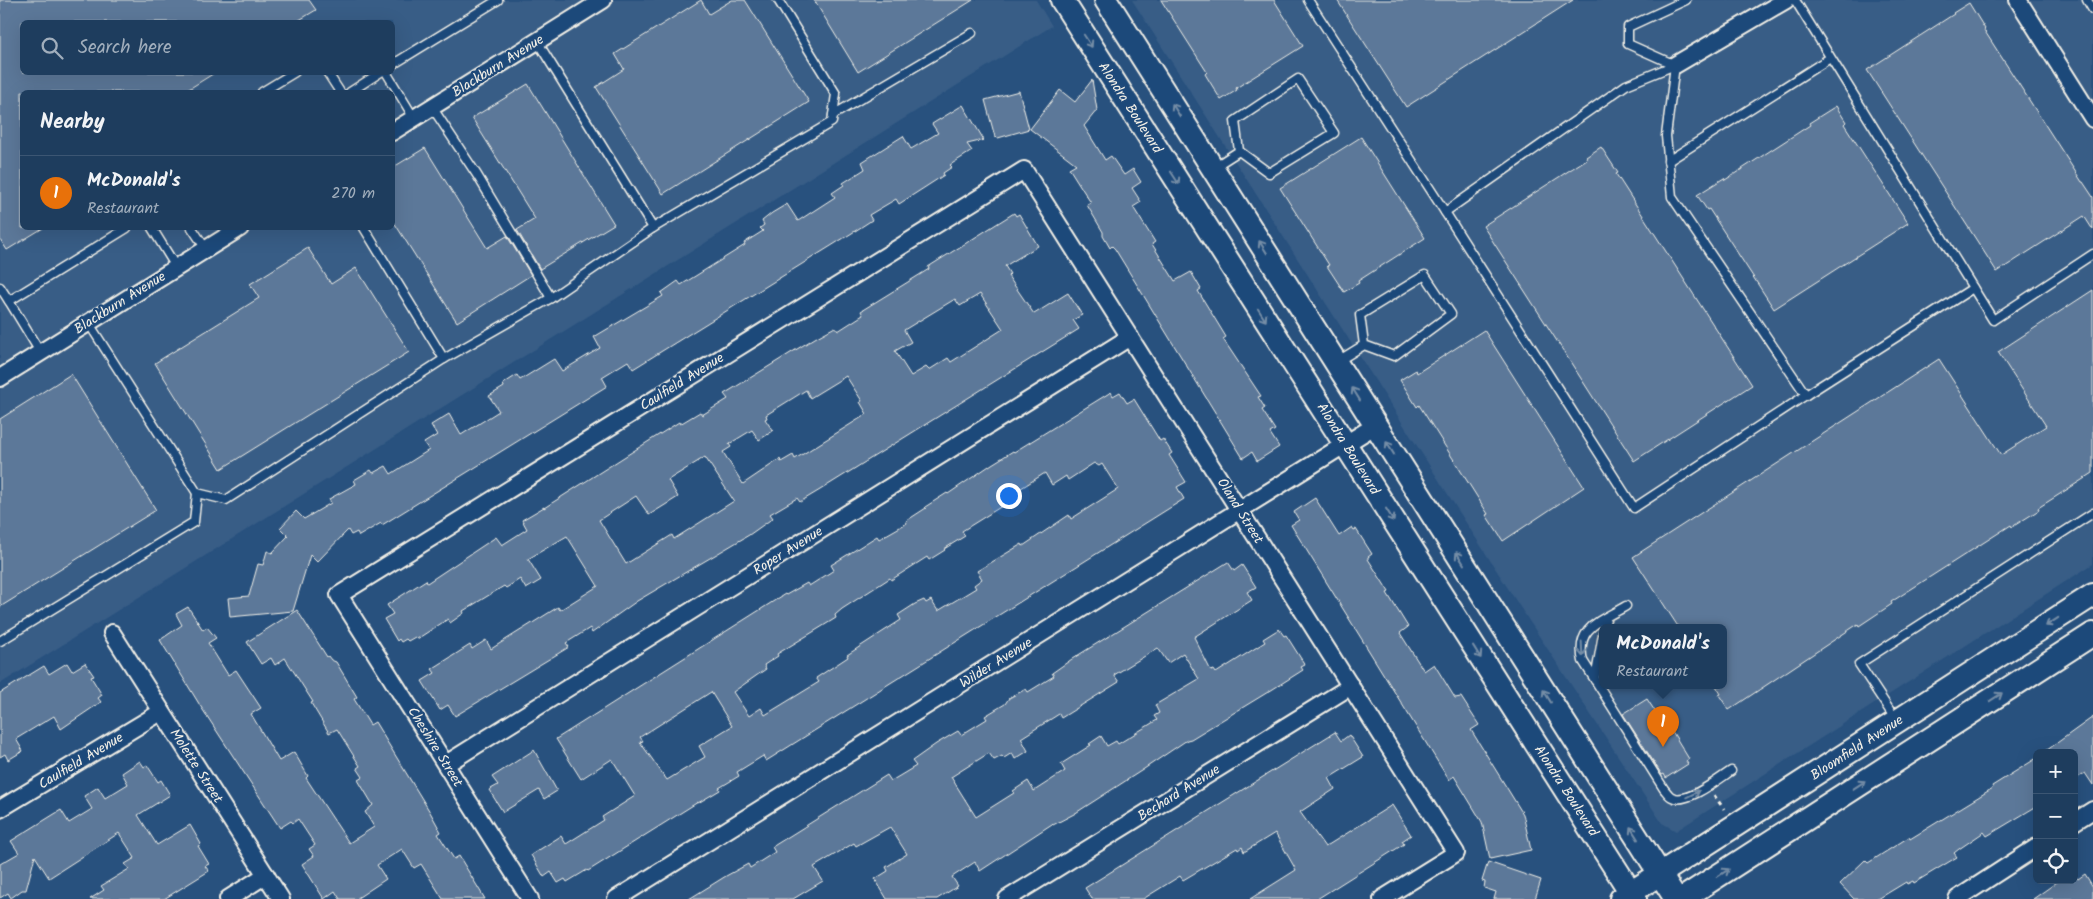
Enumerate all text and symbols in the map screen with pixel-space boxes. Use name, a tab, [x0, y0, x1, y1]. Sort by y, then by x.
search box	[20, 20, 395, 75]
street label: Blackburn Avenue	[448, 29, 549, 103]
text: Search here	[78, 33, 172, 63]
icon: search	[38, 34, 66, 62]
one-way arrow	[1082, 34, 1093, 48]
street label: Alondra Boulevard	[1092, 58, 1168, 159]
one-way arrow	[1170, 103, 1180, 117]
text: Nearby	[40, 106, 105, 139]
text: McDonald's	[87, 166, 181, 196]
one-way arrow	[1170, 171, 1180, 185]
text: 1	[54, 181, 58, 206]
text: 270 m	[331, 181, 375, 206]
text: Restaurant	[87, 196, 159, 221]
one-way arrow	[1257, 240, 1268, 254]
street label: Blackburn Avenue	[70, 266, 171, 340]
one-way arrow	[1258, 308, 1268, 322]
street label: Caulfield Avenue	[635, 347, 729, 417]
one-way arrow	[1350, 387, 1360, 401]
street label: Alondra Boulevard	[1311, 398, 1386, 500]
one-way arrow	[1385, 441, 1395, 455]
street label: Oland Street	[1211, 474, 1269, 549]
your location	[996, 483, 1022, 509]
one-way arrow	[1385, 508, 1395, 522]
street label: Roper Avenue	[749, 520, 828, 581]
one-way arrow	[1455, 552, 1465, 566]
one-way arrow	[2045, 617, 2059, 627]
popup	[1599, 624, 1727, 689]
text: McDonald's	[1616, 629, 1710, 659]
street label: Wilder Avenue	[955, 631, 1037, 694]
one-way arrow	[1577, 640, 1587, 656]
one-way arrow	[1472, 645, 1482, 659]
text: Restaurant	[1616, 659, 1689, 684]
one-way arrow	[1542, 689, 1552, 703]
one-way arrow	[1989, 692, 2003, 702]
street label: Cheshire Street	[402, 703, 469, 792]
pin: 1	[1647, 706, 1679, 747]
street label: Bloomfield Avenue	[1806, 709, 1908, 786]
street label: Molette Street	[164, 724, 229, 808]
street label: Caulfield Avenue	[34, 726, 128, 795]
street label: Alondra Boulevard	[1528, 741, 1604, 842]
map controls	[2033, 749, 2078, 884]
button: +	[2033, 749, 2078, 794]
street label: Bechard Avenue	[1133, 758, 1225, 827]
one-way arrow	[1852, 780, 1866, 790]
one-way arrow	[1685, 789, 1700, 799]
button: −	[2033, 794, 2078, 839]
one-way arrow	[1629, 826, 1639, 840]
button: locate	[2033, 839, 2078, 884]
one-way arrow	[1715, 868, 1729, 878]

